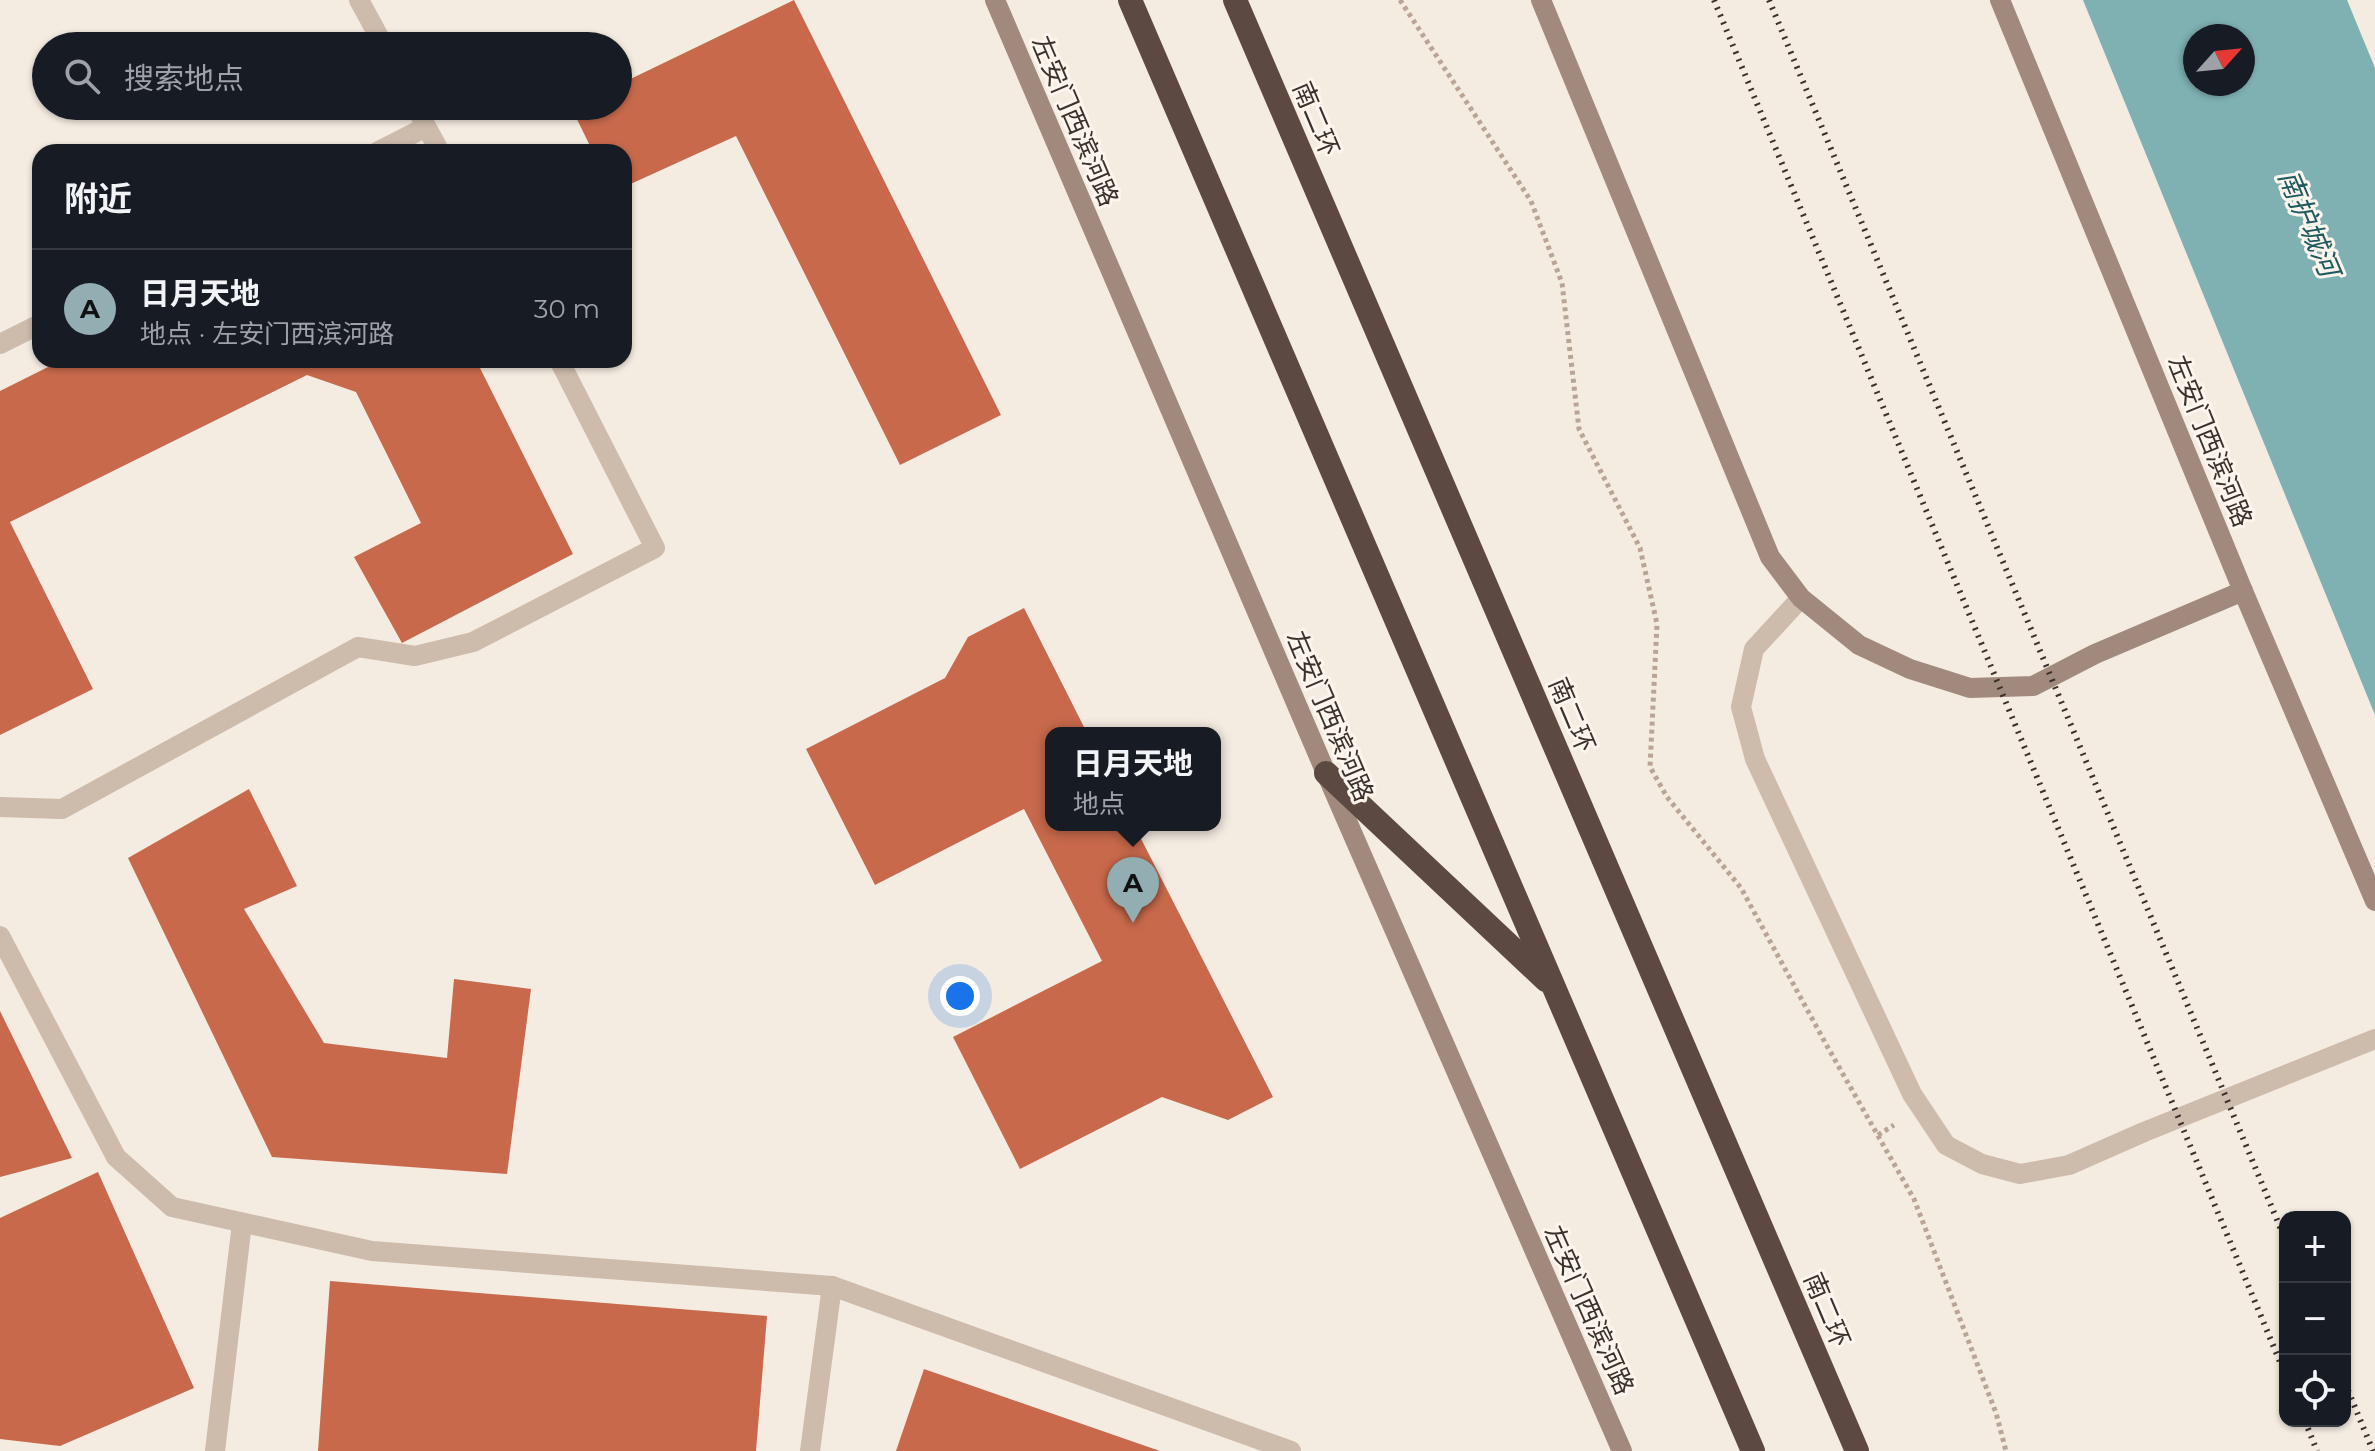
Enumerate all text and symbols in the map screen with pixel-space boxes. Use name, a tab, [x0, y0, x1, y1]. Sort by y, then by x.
north arrow	[2183, 24, 2255, 96]
street label: 左安门西滨河路	[1025, 31, 1125, 211]
search box	[32, 32, 632, 120]
icon: search	[60, 54, 104, 98]
text: 搜索地点	[124, 60, 244, 97]
street label: 南二环	[1286, 77, 1346, 161]
water label: 南护城河	[2271, 165, 2348, 286]
text: 附近	[64, 178, 132, 220]
text: 日月天地	[140, 275, 260, 312]
text: A	[80, 293, 100, 325]
text: 30 m	[534, 293, 600, 325]
text: 地点 · 左安门西滨河路	[140, 318, 394, 350]
street label: 左安门西滨河路	[2161, 351, 2259, 531]
street label: 左安门西滨河路	[1280, 626, 1380, 806]
street label: 南二环	[1542, 673, 1602, 757]
popup	[1045, 727, 1221, 831]
text: 日月天地	[1073, 745, 1193, 782]
text: 地点	[1073, 788, 1125, 820]
pin: A	[1107, 857, 1159, 923]
your location	[940, 976, 980, 1016]
map controls	[2279, 1211, 2351, 1427]
button: +	[2279, 1211, 2351, 1283]
street label: 左安门西滨河路	[1537, 1220, 1641, 1400]
street label: 南二环	[1797, 1268, 1857, 1352]
button: −	[2279, 1283, 2351, 1355]
button: locate	[2279, 1355, 2351, 1427]

